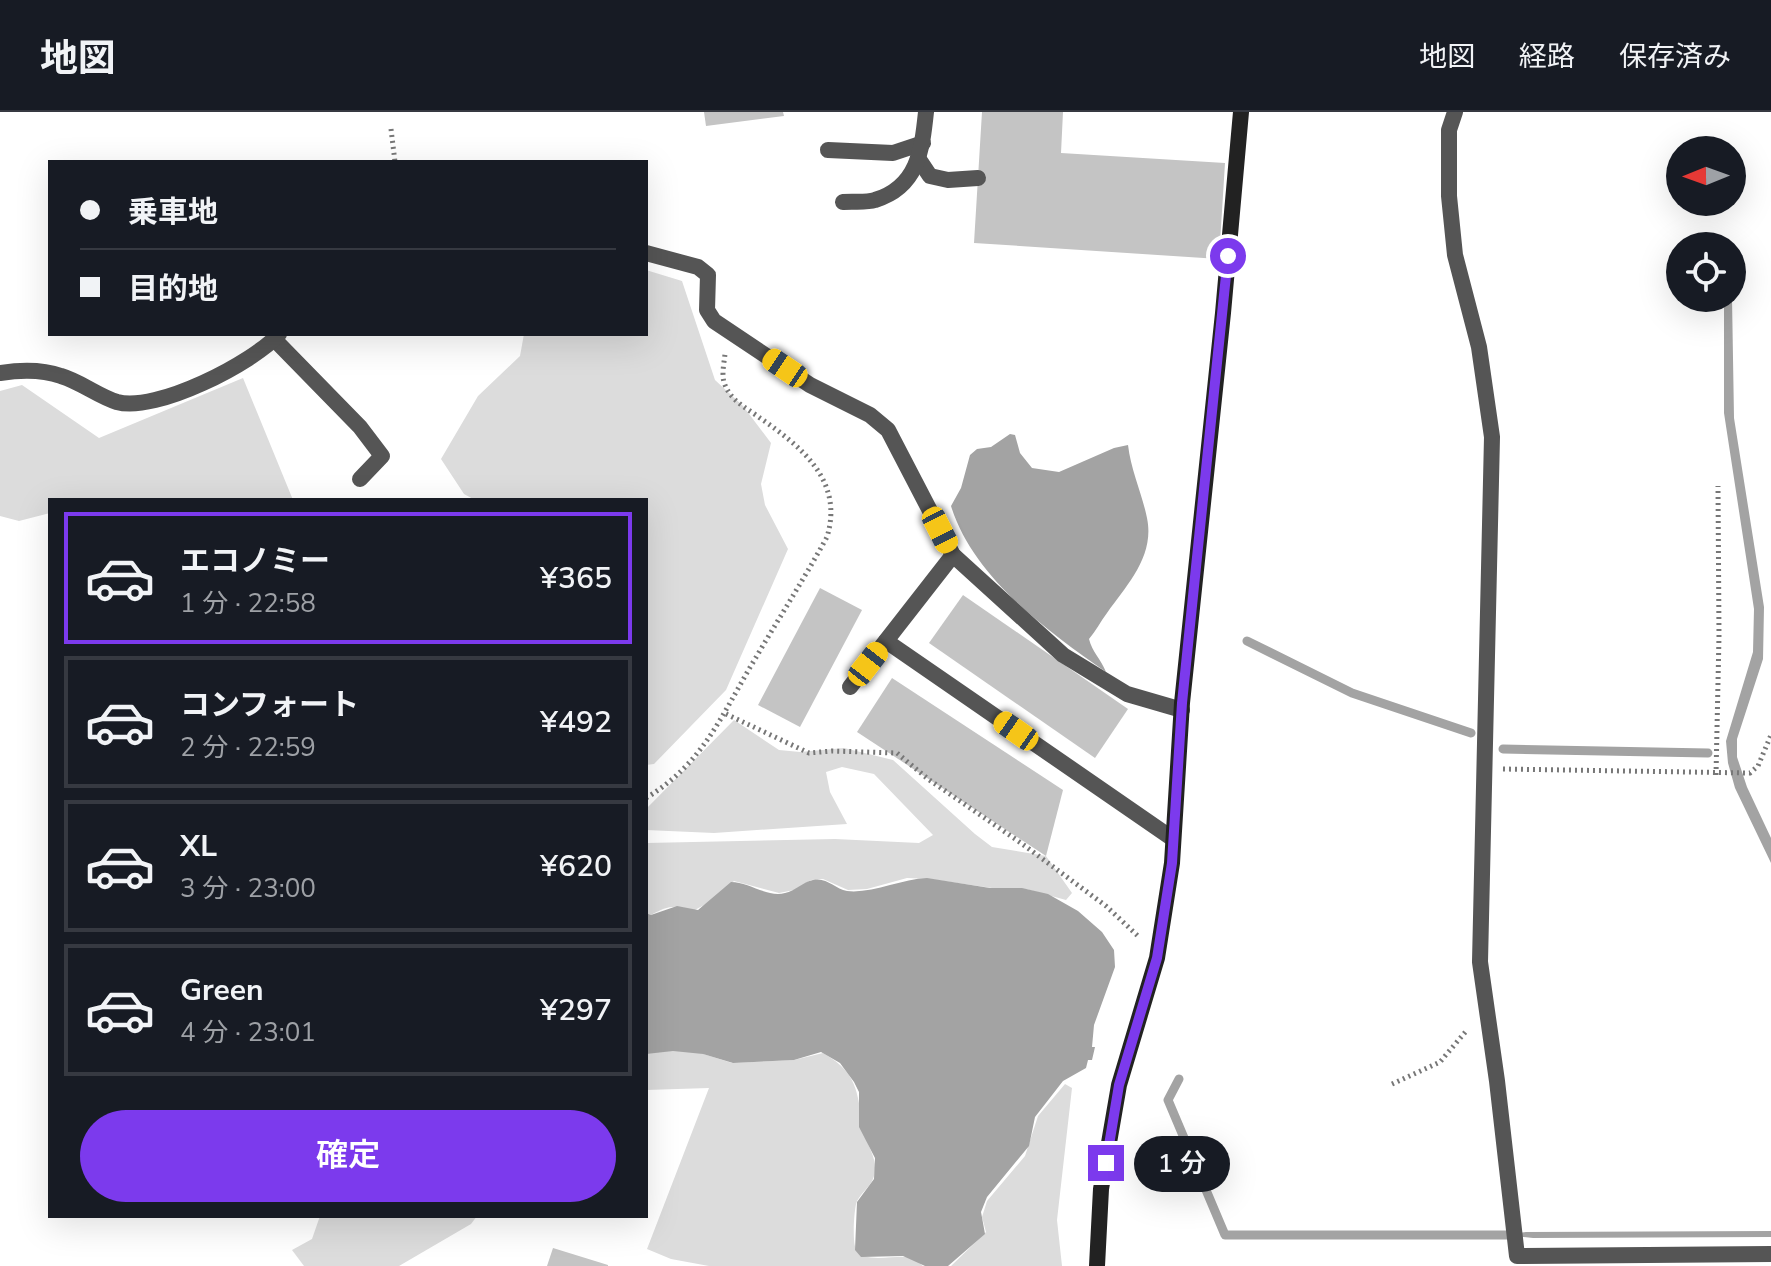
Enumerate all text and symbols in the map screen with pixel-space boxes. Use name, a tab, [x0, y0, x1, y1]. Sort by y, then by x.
text: 地図	[40, 33, 116, 84]
text: 地図	[1419, 38, 1475, 76]
text: 経路	[1519, 38, 1575, 76]
text: 保存済み	[1619, 38, 1731, 76]
north arrow	[1666, 136, 1746, 216]
map controls	[1666, 136, 1746, 312]
text: 乗車地	[128, 192, 218, 233]
button: locate	[1666, 232, 1746, 312]
route start	[1210, 238, 1246, 274]
text: 目的地	[128, 269, 218, 310]
car	[758, 345, 812, 391]
car	[918, 503, 962, 557]
text: エコノミー	[180, 541, 330, 582]
icon: car	[84, 542, 156, 614]
text: ¥365	[540, 558, 612, 599]
text: 1 分 · 22:58	[180, 586, 316, 621]
car	[844, 638, 892, 690]
text: コンフォート	[180, 685, 359, 726]
icon: car	[84, 686, 156, 758]
text: ¥492	[540, 702, 612, 743]
car	[989, 707, 1043, 755]
text: 2 分 · 22:59	[180, 730, 316, 765]
text: XL	[180, 826, 217, 867]
icon: car	[84, 830, 156, 902]
text: ¥620	[540, 846, 612, 887]
text: 3 分 · 23:00	[180, 871, 316, 906]
text: Green	[180, 970, 264, 1011]
icon: car	[84, 974, 156, 1046]
text: ¥297	[540, 990, 612, 1031]
text: 4 分 · 23:01	[180, 1015, 316, 1050]
button: 確定	[80, 1110, 616, 1202]
callout: 1 分	[1134, 1135, 1230, 1191]
route end	[1088, 1145, 1124, 1181]
text: 1 分	[1158, 1146, 1206, 1181]

